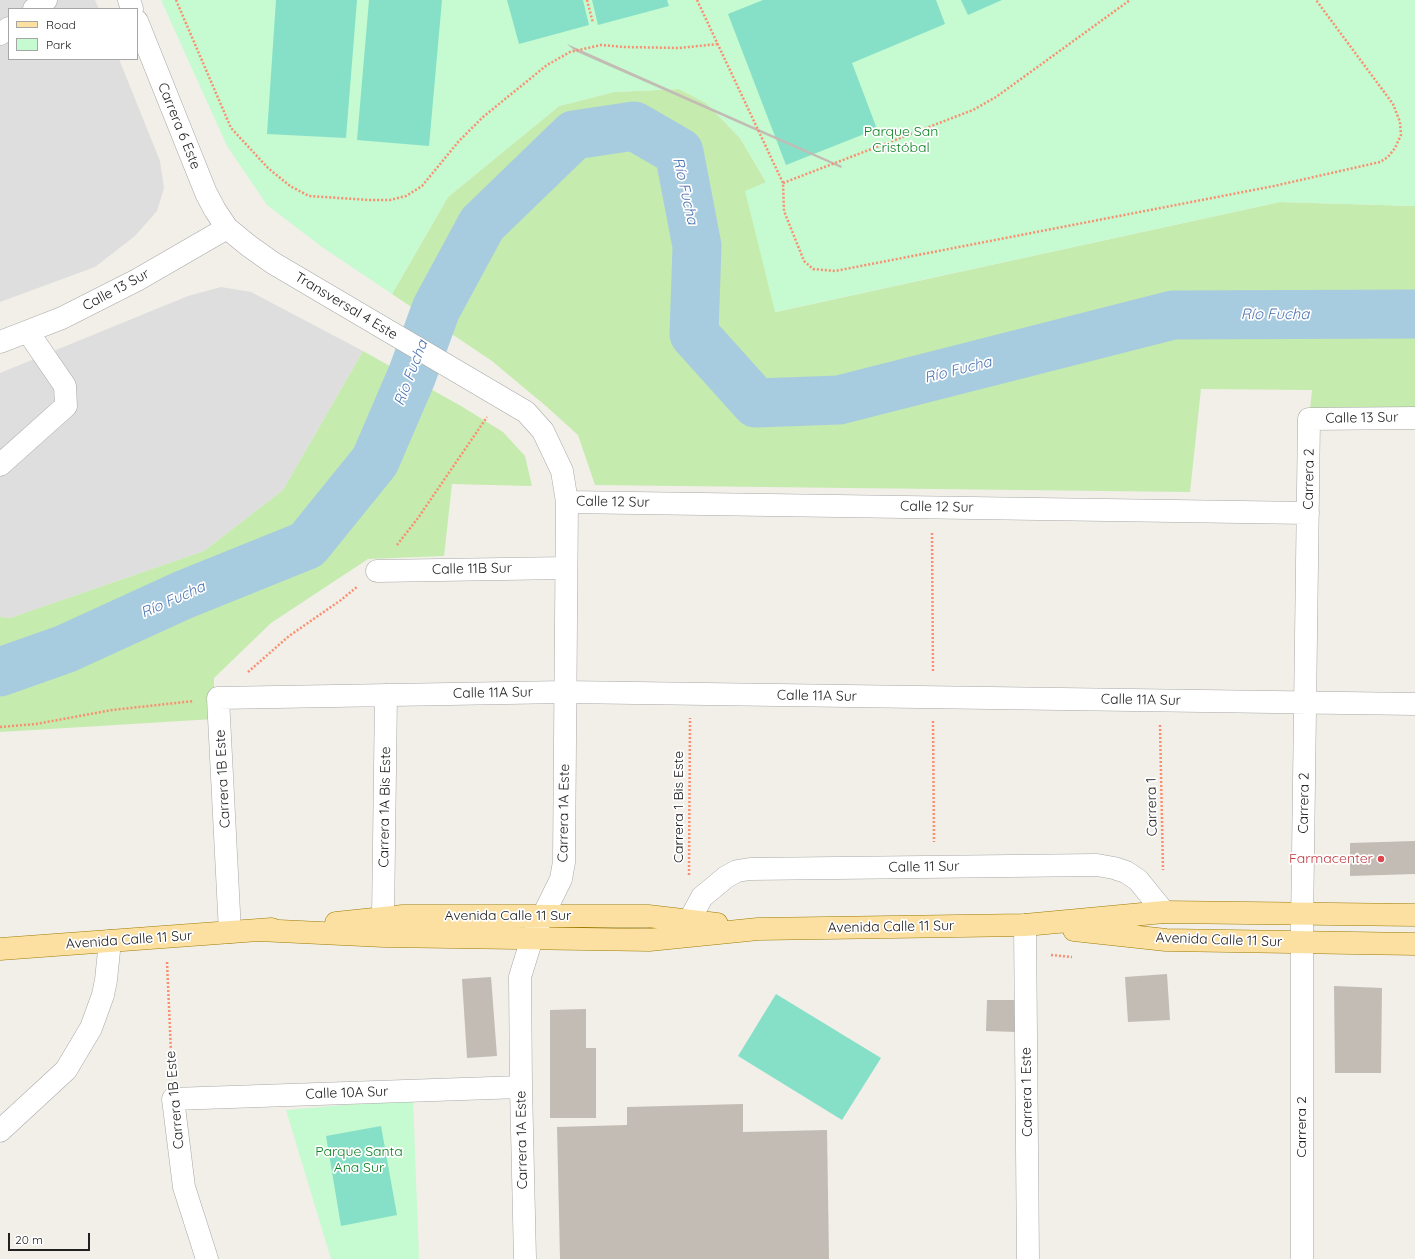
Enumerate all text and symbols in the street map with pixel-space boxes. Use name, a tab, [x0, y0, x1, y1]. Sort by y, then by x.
legend	[8, 8, 138, 60]
text: Road	[46, 17, 76, 32]
text: Park	[46, 37, 71, 52]
street label: Carrera 6 Este	[154, 80, 204, 172]
park label: Parque San Cristóbal	[864, 124, 938, 156]
water label: Río Fucha	[669, 156, 701, 226]
street label: Calle 13 Sur	[80, 265, 152, 315]
street label: Transversal 4 Este	[291, 269, 401, 343]
water label: Río Fucha	[1241, 305, 1309, 323]
water label: Río Fucha	[390, 338, 432, 408]
water label: Río Fucha	[923, 353, 993, 387]
street label: Calle 13 Sur	[1325, 409, 1399, 427]
street label: Carrera 2	[1300, 448, 1318, 510]
street label: Calle 12 Sur	[576, 493, 650, 511]
street label: Calle 12 Sur	[900, 498, 974, 516]
street label: Calle 11B Sur	[432, 560, 512, 578]
water label: Río Fucha	[138, 578, 208, 622]
street label: Calle 11A Sur	[453, 684, 533, 702]
street label: Calle 11A Sur	[777, 687, 857, 705]
street label: Calle 11A Sur	[1101, 691, 1181, 709]
street label: Carrera 1B Este	[212, 729, 234, 829]
street label: Carrera 1A Bis Este	[376, 746, 394, 868]
street label: Carrera 1 Bis Este	[671, 751, 687, 863]
street label: Carrera 1A Este	[555, 764, 573, 862]
street label: Carrera 2	[1295, 772, 1313, 834]
street label: Carrera 1	[1143, 777, 1161, 837]
place label: Farmacenter	[1289, 851, 1373, 867]
marker: Farmacenter	[1376, 854, 1386, 864]
street label: Calle 11 Sur	[888, 858, 960, 876]
street label: Avenida Calle 11 Sur	[445, 908, 571, 924]
street label: Avenida Calle 11 Sur	[827, 917, 955, 937]
street label: Avenida Calle 11 Sur	[65, 927, 193, 953]
street label: Avenida Calle 11 Sur	[1155, 929, 1283, 951]
street label: Carrera 1 Este	[1018, 1047, 1036, 1137]
street label: Carrera 1B Este	[162, 1050, 188, 1150]
street label: Calle 10A Sur	[305, 1083, 389, 1103]
street label: Carrera 1A Este	[513, 1091, 531, 1189]
street label: Carrera 2	[1294, 1096, 1310, 1158]
park label: Parque Santa Ana Sur	[315, 1144, 403, 1176]
scale bar	[10, 1225, 92, 1251]
text: 20 m	[15, 1232, 43, 1247]

